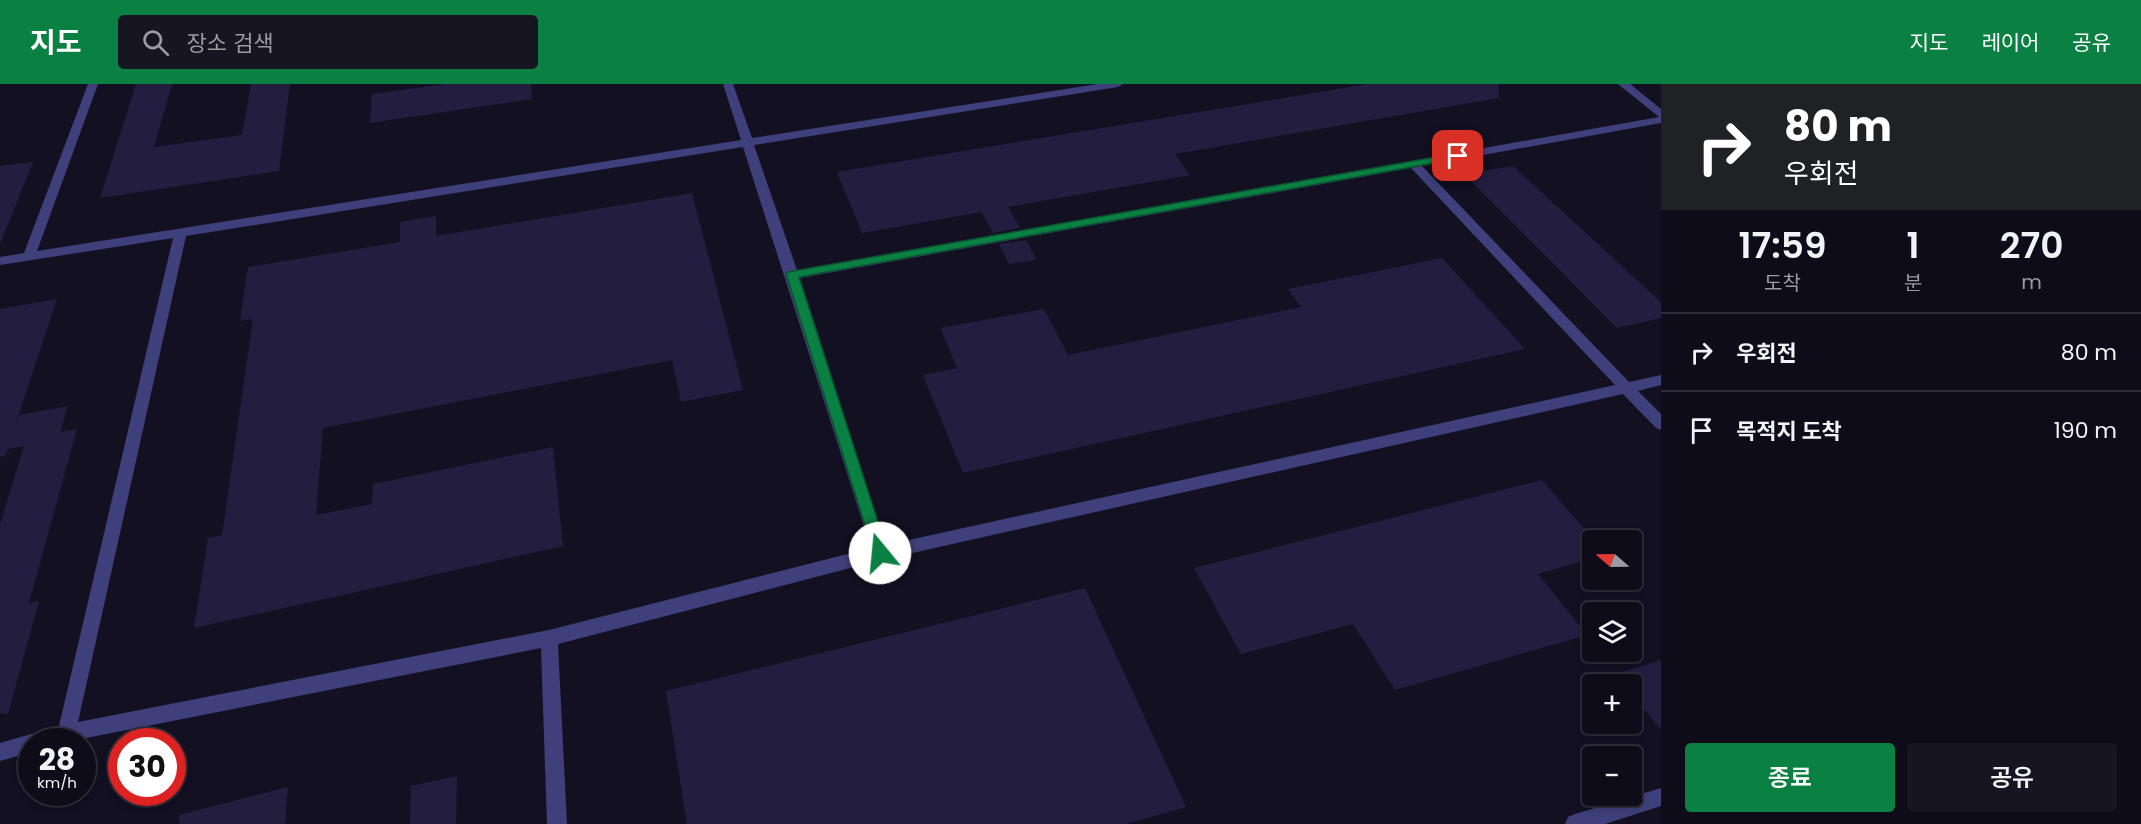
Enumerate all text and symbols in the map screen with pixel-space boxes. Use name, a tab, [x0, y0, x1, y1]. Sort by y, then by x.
search box	[118, 15, 538, 69]
text: 지도	[30, 23, 82, 62]
icon: search	[139, 26, 172, 59]
text: 장소 검색	[187, 28, 273, 59]
text: 지도	[1910, 28, 1948, 57]
text: 레이어	[1981, 28, 2039, 57]
text: 공유	[2072, 28, 2111, 57]
text: 80 m	[1784, 97, 1892, 156]
icon: right	[1685, 108, 1763, 186]
pin	[1432, 130, 1483, 181]
icon: arrive	[1441, 139, 1474, 172]
text: 우회전	[1784, 155, 1859, 192]
text: 17:59	[1738, 220, 1826, 271]
text: 1	[1907, 220, 1920, 271]
text: 270	[2000, 220, 2063, 271]
text: m	[2021, 268, 2042, 296]
text: 도착	[1764, 269, 1801, 297]
text: 분	[1904, 269, 1922, 297]
icon: right	[1685, 336, 1718, 369]
text: 80 m	[2061, 337, 2117, 368]
text: 우회전	[1736, 338, 1797, 369]
icon: arrive	[1685, 414, 1718, 447]
text: 190 m	[2054, 415, 2117, 446]
text: 목적지 도착	[1736, 416, 1842, 447]
position arrow	[848, 521, 912, 585]
north arrow	[1582, 530, 1642, 590]
map controls	[1582, 530, 1642, 806]
button: layers	[1582, 602, 1642, 662]
button: +	[1582, 674, 1642, 734]
speed limit sign: 30	[108, 728, 186, 806]
text: 28	[39, 738, 75, 781]
button: 종료	[1685, 743, 1895, 812]
button: 공유	[1907, 743, 2117, 812]
button: −	[1582, 746, 1642, 806]
text: km/h	[37, 772, 77, 793]

